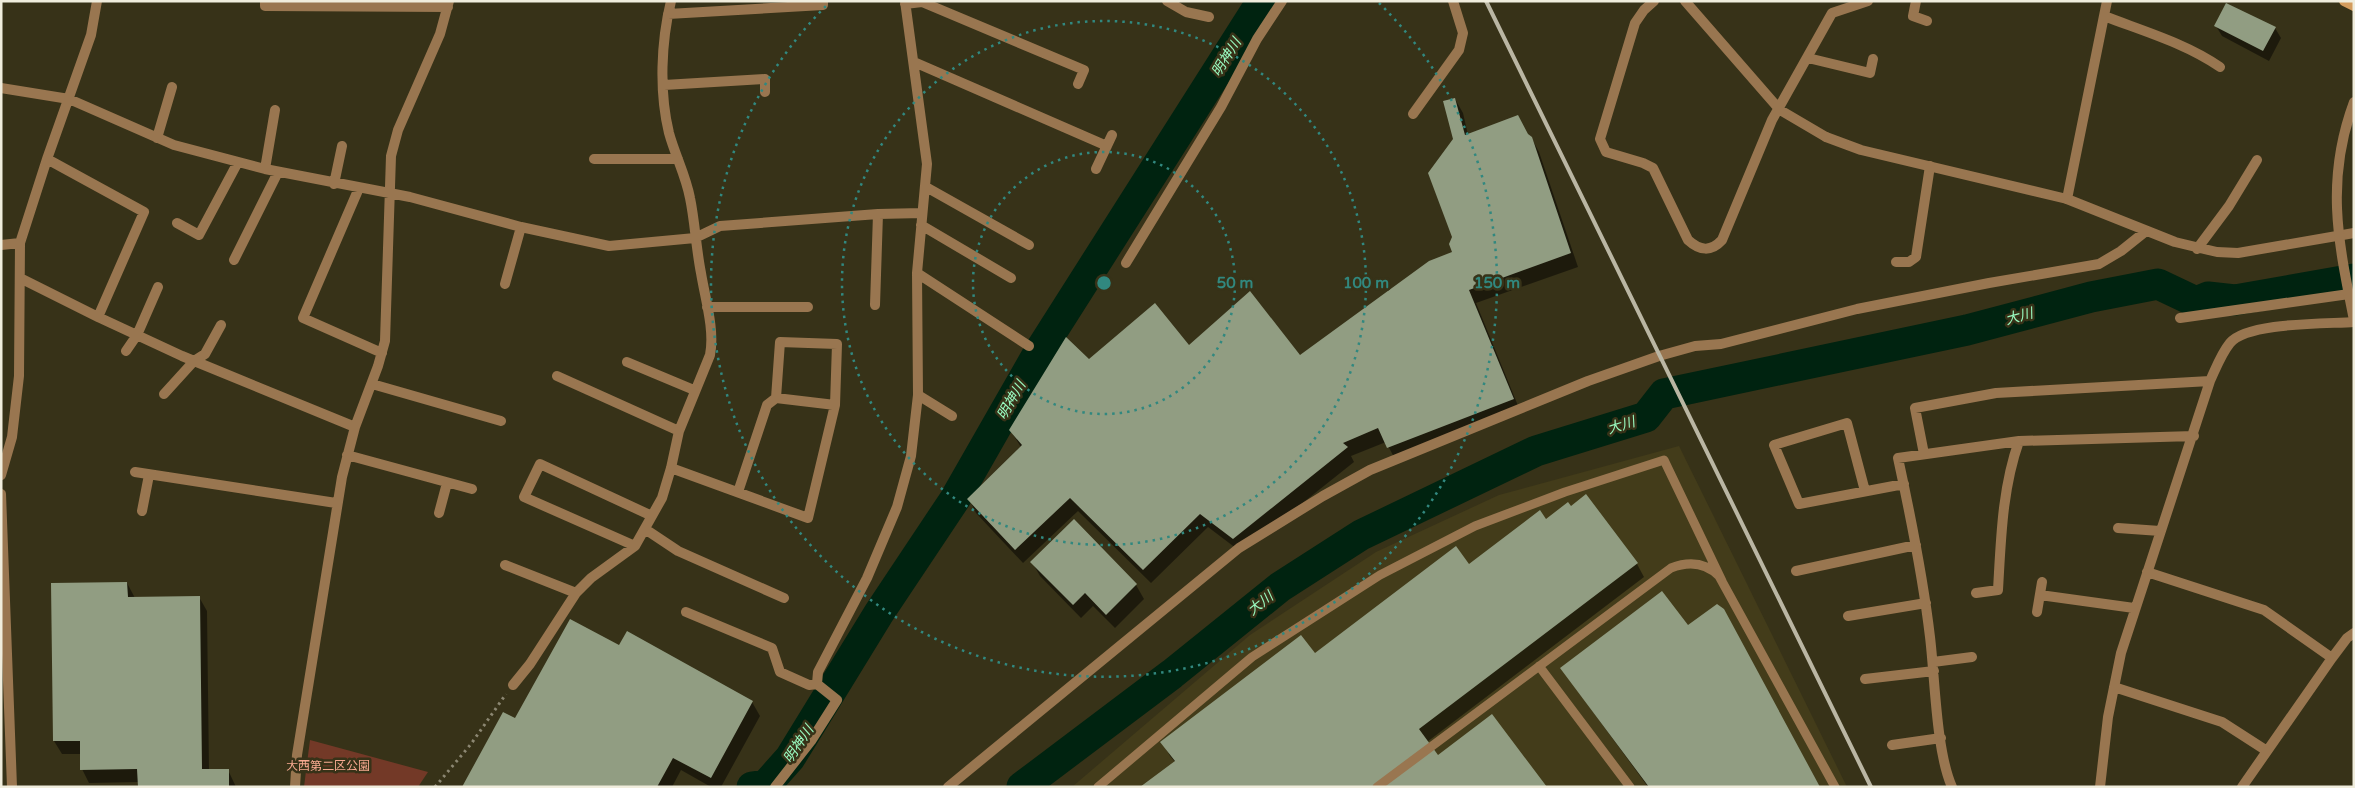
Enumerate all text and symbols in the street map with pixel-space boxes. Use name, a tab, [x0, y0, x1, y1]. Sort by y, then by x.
water label: 明神川	[1208, 33, 1246, 80]
centre of rings	[1095, 274, 1113, 292]
text: 50 m	[1217, 274, 1253, 292]
text: 100 m	[1343, 274, 1389, 292]
text: 150 m	[1474, 274, 1520, 292]
water label: 大川	[2003, 304, 2037, 328]
water label: 明神川	[994, 376, 1030, 423]
water label: 大川	[1605, 413, 1639, 438]
water label: 大川	[1244, 587, 1278, 619]
water label: 明神川	[780, 720, 818, 766]
park label: 大西第二区公園	[286, 759, 370, 773]

